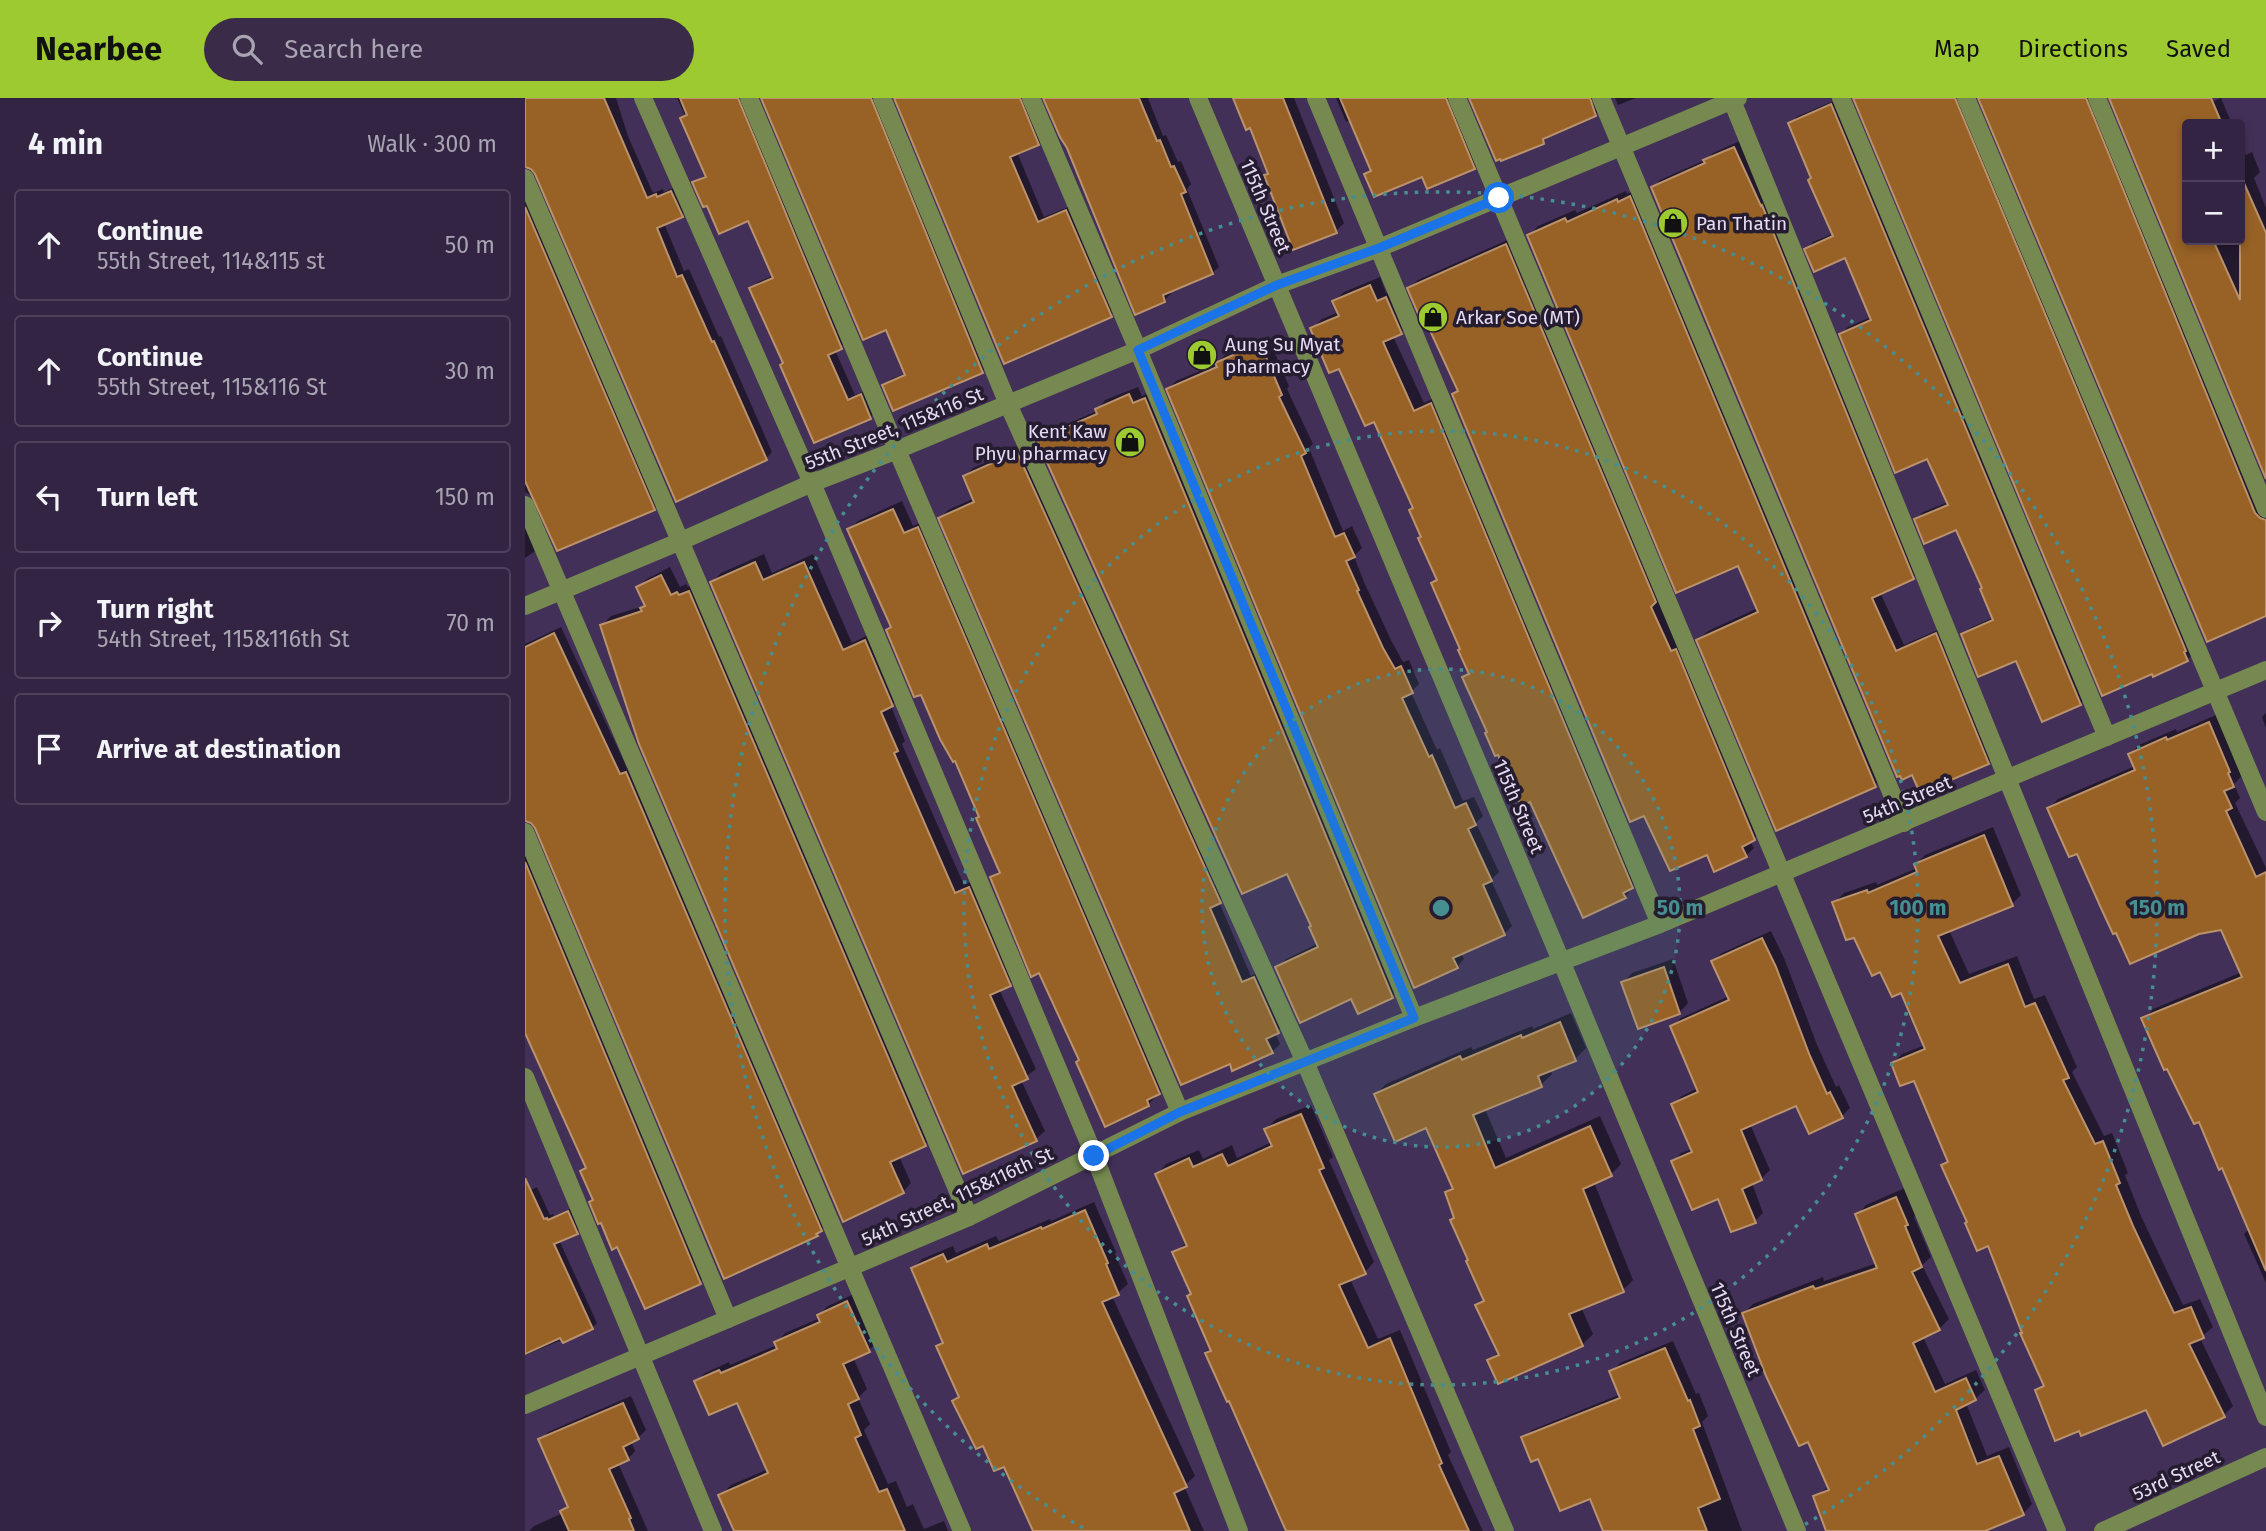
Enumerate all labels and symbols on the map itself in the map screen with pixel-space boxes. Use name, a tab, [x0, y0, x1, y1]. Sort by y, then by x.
street label: 115th Street	[1235, 156, 1296, 257]
route start	[1483, 182, 1514, 213]
shop icon: Pan Thatin	[1656, 206, 1690, 240]
place label: Pan Thatin	[1696, 212, 1787, 235]
shop icon: Arkar Soe (MT)	[1416, 300, 1450, 334]
place label: Arkar Soe (MT)	[1456, 306, 1580, 329]
place label: Aung Su Myat pharmacy	[1225, 333, 1341, 378]
shop icon: Aung Su Myat pharmacy	[1185, 338, 1219, 372]
street label: 55th Street, 115&116 St	[802, 382, 987, 475]
place label: Kent Kaw Phyu pharmacy	[975, 420, 1108, 465]
shop icon: Kent Kaw Phyu pharmacy	[1113, 425, 1147, 459]
street label: 115th Street	[1488, 756, 1549, 857]
street label: 54th Street	[1859, 770, 1955, 828]
text: 50 m	[1657, 895, 1703, 921]
text: 100 m	[1889, 895, 1947, 921]
text: 150 m	[2129, 895, 2185, 921]
centre of rings	[1429, 896, 1453, 920]
route end	[1078, 1140, 1109, 1171]
street label: 54th Street, 115&116th St	[858, 1142, 1057, 1251]
street label: 115th Street	[1705, 1279, 1766, 1380]
street label: 53rd Street	[2129, 1445, 2224, 1506]

